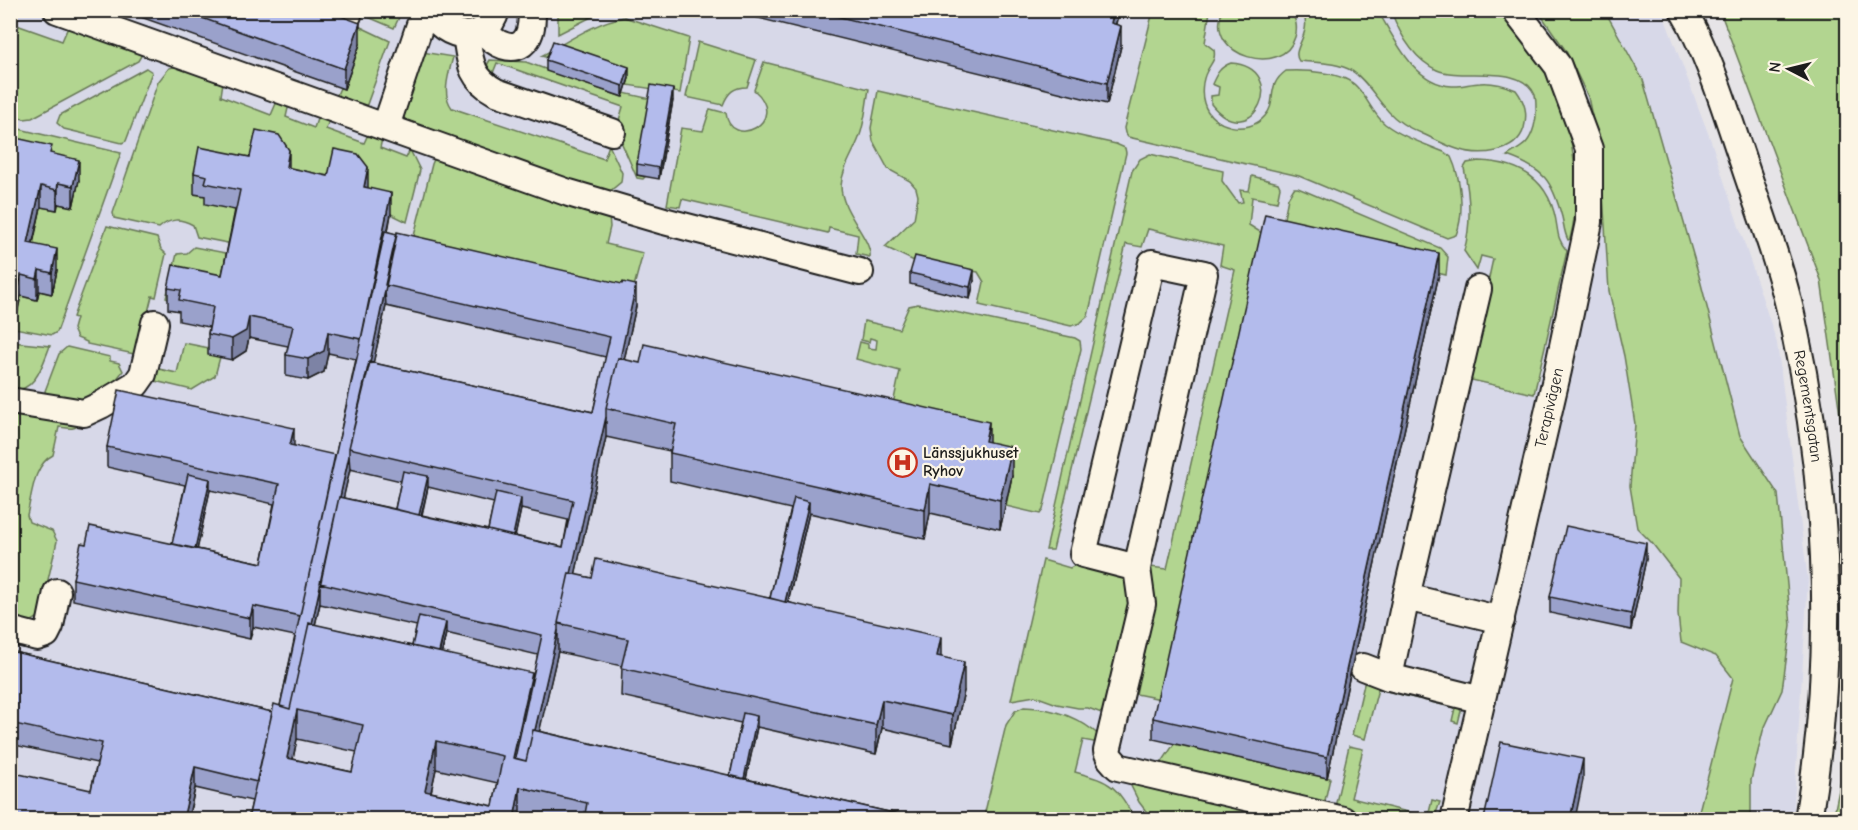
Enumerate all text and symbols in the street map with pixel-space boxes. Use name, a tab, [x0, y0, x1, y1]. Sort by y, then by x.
north arrow	[1759, 39, 1819, 99]
text: N	[1766, 61, 1785, 74]
street label: Regementsgatan	[1790, 349, 1825, 463]
street label: Terapivägen	[1531, 366, 1567, 450]
place label: Länssjukhuset Ryhov	[923, 444, 1019, 480]
hospital icon: Länssjukhuset Ryhov	[886, 446, 918, 478]

